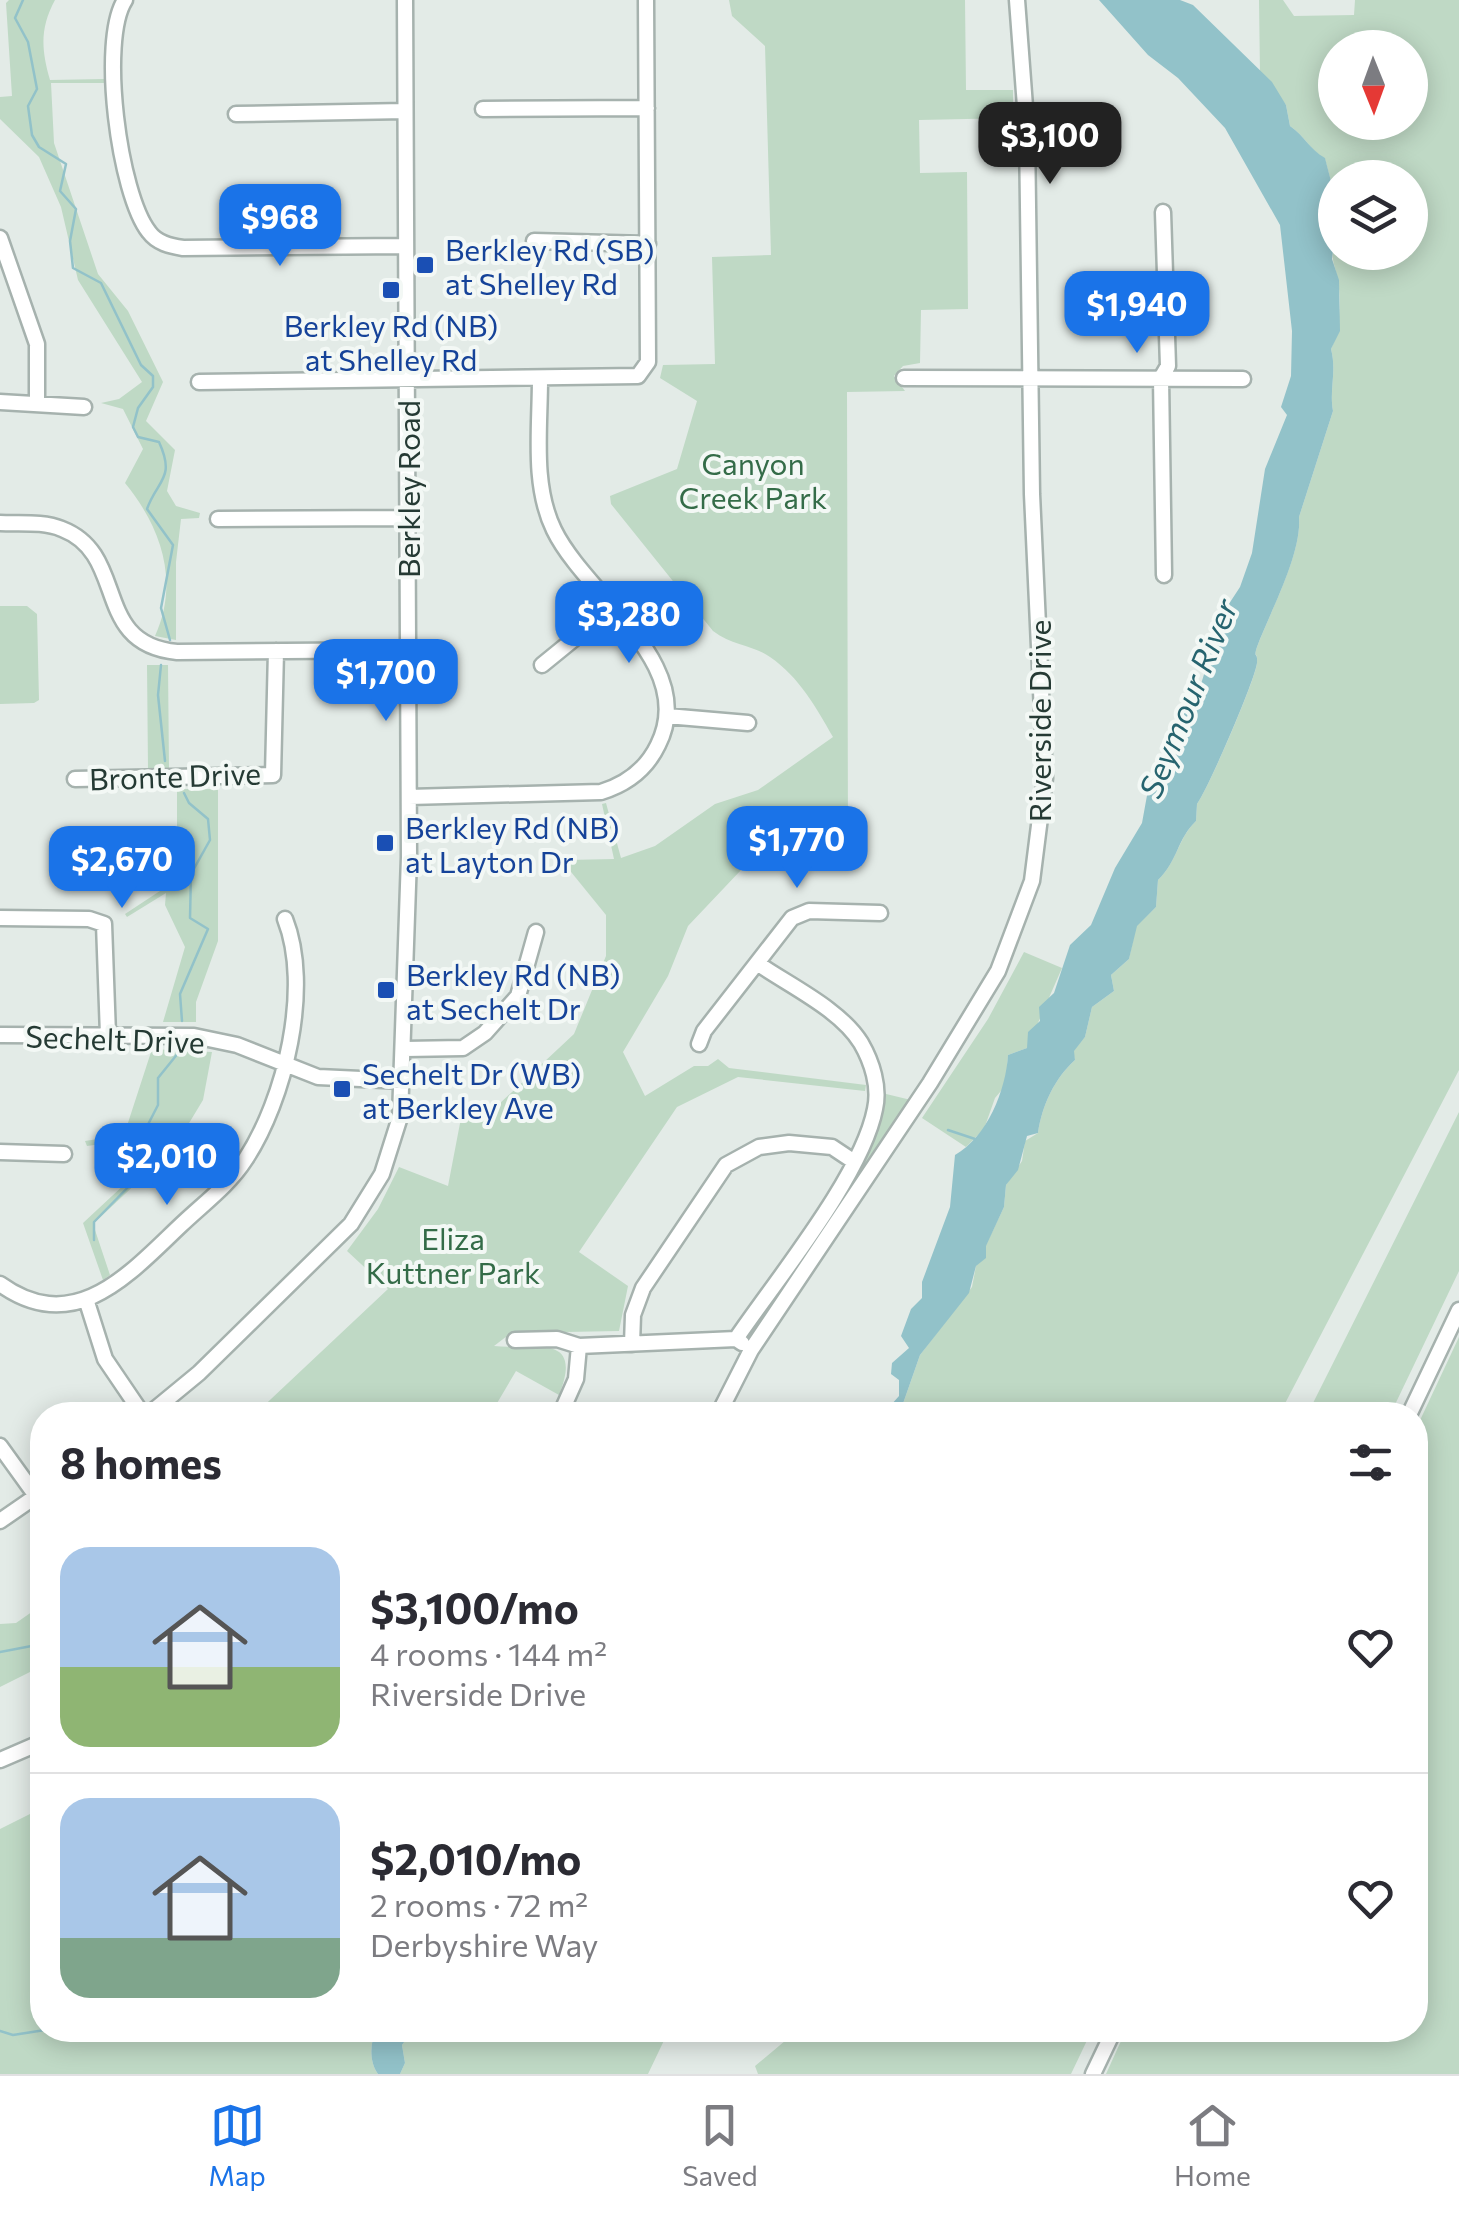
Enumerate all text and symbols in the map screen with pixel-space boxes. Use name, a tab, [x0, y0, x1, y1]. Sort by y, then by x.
north arrow	[1318, 30, 1428, 140]
map controls	[1318, 30, 1428, 270]
pin: $3,100	[969, 102, 1131, 187]
text: $3,100	[1000, 114, 1100, 154]
button: layers	[1318, 160, 1428, 270]
pin: $968	[221, 184, 339, 269]
text: $968	[241, 196, 319, 236]
place label: Berkley Rd (SB) at Shelley Rd	[445, 230, 654, 301]
marker: Berkley Rd (SB) at Shelley Rd	[414, 254, 436, 276]
pin: $1,940	[1056, 271, 1218, 356]
marker: Berkley Rd (NB) at Shelley Rd	[380, 279, 402, 301]
text: $1,940	[1086, 283, 1188, 323]
place label: Berkley Rd (NB) at Shelley Rd	[284, 306, 498, 377]
street label: Berkley Road	[389, 400, 426, 578]
park label: Canyon Creek Park	[679, 444, 827, 515]
pin: $3,280	[548, 581, 710, 666]
water label: Seymour River	[1129, 592, 1246, 803]
text: $3,280	[577, 593, 681, 633]
street label: Riverside Drive	[1020, 620, 1057, 822]
pin: $1,700	[305, 639, 467, 724]
text: $1,700	[336, 651, 436, 691]
street label: Bronte Drive	[88, 754, 262, 796]
pin: $1,770	[716, 806, 878, 891]
place label: Berkley Rd (NB) at Layton Dr	[405, 808, 620, 879]
text: $1,770	[749, 818, 845, 858]
pin: $2,670	[41, 826, 203, 911]
marker: Berkley Rd (NB) at Layton Dr	[374, 832, 396, 854]
text: $2,670	[71, 838, 173, 878]
place label: Berkley Rd (NB) at Sechelt Dr	[406, 955, 621, 1026]
marker: Berkley Rd (NB) at Sechelt Dr	[375, 979, 397, 1001]
street label: Sechelt Drive	[25, 1016, 205, 1060]
place label: Sechelt Dr (WB) at Berkley Ave	[362, 1054, 581, 1125]
marker: Sechelt Dr (WB) at Berkley Ave	[331, 1078, 353, 1100]
pin: $2,010	[86, 1123, 248, 1208]
text: $2,010	[116, 1135, 218, 1175]
park label: Eliza Kuttner Park	[366, 1219, 540, 1290]
icon: filters	[1343, 1435, 1398, 1490]
text: 8 homes	[60, 1436, 222, 1488]
text: $3,100/mo	[370, 1581, 579, 1633]
icon: home	[140, 1587, 260, 1707]
icon: heart	[1343, 1620, 1398, 1675]
text: 4 rooms · 144 m²	[370, 1633, 607, 1673]
text: Riverside Drive	[370, 1673, 586, 1713]
text: $2,010/mo	[370, 1832, 581, 1884]
icon: home	[140, 1838, 260, 1958]
icon: heart	[1343, 1871, 1398, 1926]
text: 2 rooms · 72 m²	[370, 1884, 588, 1924]
text: Derbyshire Way	[370, 1924, 598, 1964]
tab: Map	[208, 2098, 266, 2192]
tab: Saved	[682, 2098, 758, 2192]
tab: Home	[1174, 2098, 1251, 2192]

